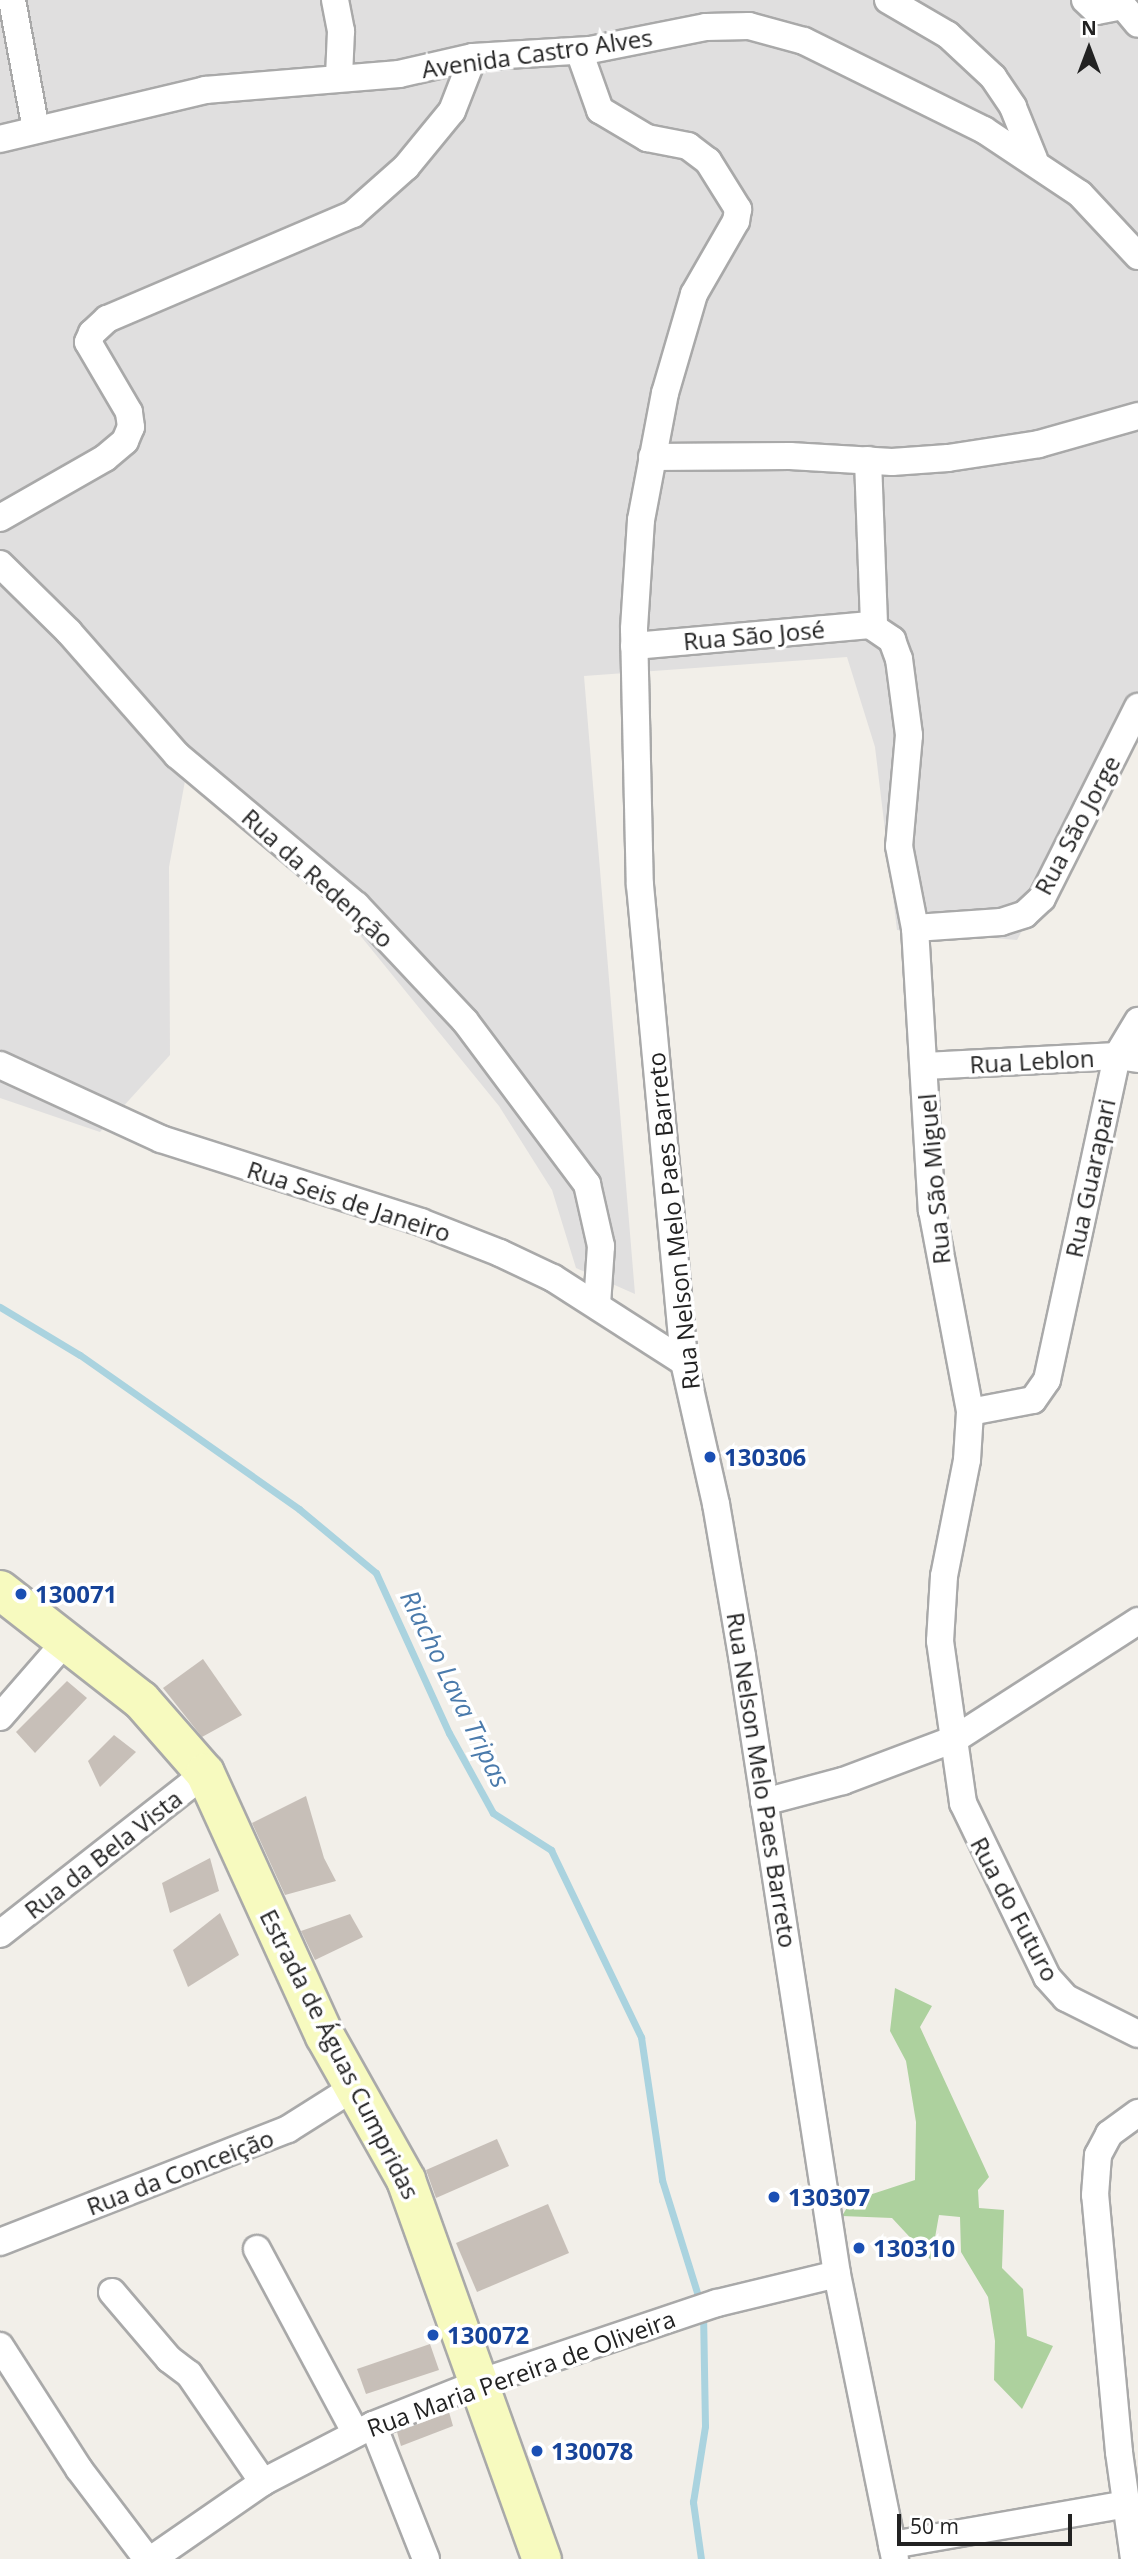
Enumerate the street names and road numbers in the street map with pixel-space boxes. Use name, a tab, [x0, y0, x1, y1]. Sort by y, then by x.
street label: Avenida Castro Alves	[420, 23, 654, 83]
street label: Rua São José	[682, 614, 826, 656]
street label: Rua São Jorge	[1028, 750, 1126, 900]
street label: Rua da Redenção	[236, 802, 400, 954]
street label: Rua Leblon	[969, 1043, 1095, 1079]
street label: Rua Nelson Melo Paes Barreto	[641, 1051, 705, 1391]
street label: Rua São Miguel	[912, 1092, 956, 1266]
street label: Rua Guarapari	[1059, 1096, 1121, 1260]
street label: Rua Seis de Janeiro	[244, 1155, 454, 1247]
street label: Rua Nelson Melo Paes Barreto	[721, 1610, 803, 1950]
street label: Rua da Bela Vista	[19, 1784, 187, 1924]
street label: Rua do Futuro	[965, 1832, 1065, 1986]
street label: Estrada de Águas Cumpridas	[254, 1904, 426, 2204]
street label: Rua da Conceição	[82, 2123, 278, 2221]
street label: Rua Maria Pereira de Oliveira	[363, 2304, 679, 2442]

